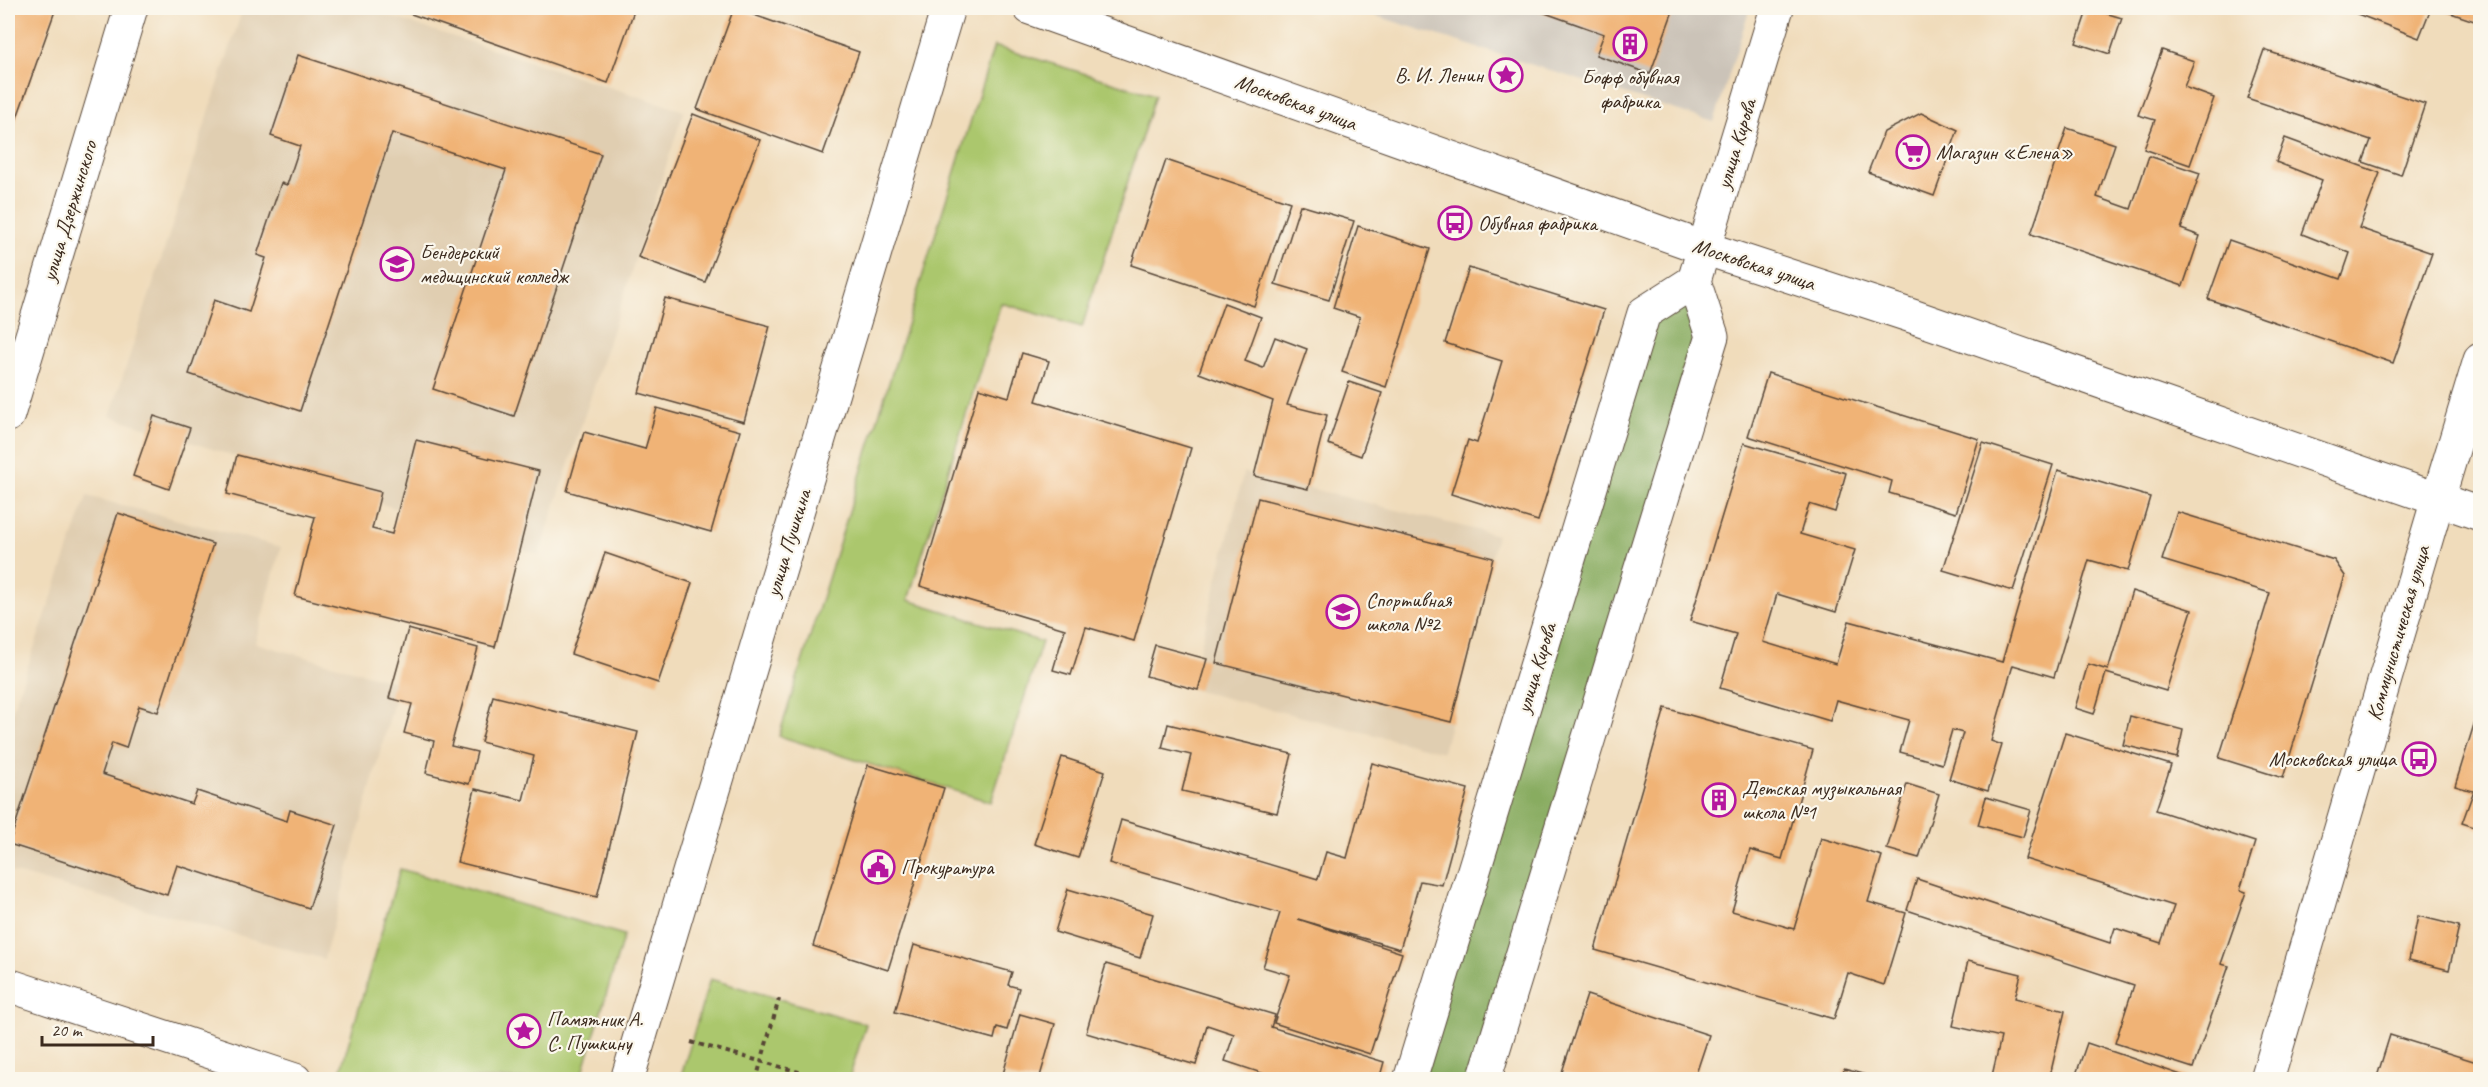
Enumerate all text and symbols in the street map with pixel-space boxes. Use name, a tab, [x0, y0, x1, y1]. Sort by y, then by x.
building icon: Бофф обувная фабрика	[1612, 26, 1648, 62]
place icon: В. И. Ленин	[1488, 57, 1524, 93]
place label: В. И. Ленин	[1395, 62, 1485, 88]
place label: Бофф обувная фабрика	[1582, 64, 1680, 114]
street label: Московская улица	[1232, 68, 1362, 137]
street label: улица Кирова	[1709, 94, 1763, 194]
supermarket icon: Магазин «Елена»	[1895, 134, 1931, 170]
street label: улица Дзержинского	[35, 136, 103, 286]
place label: Магазин «Елена»	[1936, 139, 2073, 165]
bus stop icon: Обувная фабрика	[1437, 205, 1473, 241]
place label: Обувная фабрика	[1478, 210, 1599, 236]
street label: Московская улица	[1690, 232, 1820, 297]
place label: Бендерский медицинский колледж	[420, 239, 570, 289]
school or university icon: Бендерский медицинский колледж	[379, 246, 415, 282]
street label: улица Пушкина	[759, 484, 817, 602]
street label: Коммунистическая улица	[2361, 541, 2436, 723]
place label: Спортивная школа №2	[1366, 587, 1453, 637]
school or university icon: Спортивная школа №2	[1325, 594, 1361, 630]
street label: улица Кирова	[1509, 618, 1563, 718]
bus stop icon: Московская улица	[2401, 741, 2437, 777]
place label: Московская улица	[2269, 746, 2398, 772]
place label: Детская музыкальная школа №1	[1742, 775, 1902, 825]
building icon: Детская музыкальная школа №1	[1701, 782, 1737, 818]
public building icon: Прокуратура	[860, 849, 896, 885]
place label: Прокуратура	[901, 854, 995, 880]
place label: Памятник А. С. Пушкину	[547, 1006, 644, 1056]
scale bar	[42, 1009, 153, 1047]
place icon: Памятник А. С. Пушкину	[506, 1013, 542, 1049]
text: 20 m	[51, 1019, 84, 1041]

